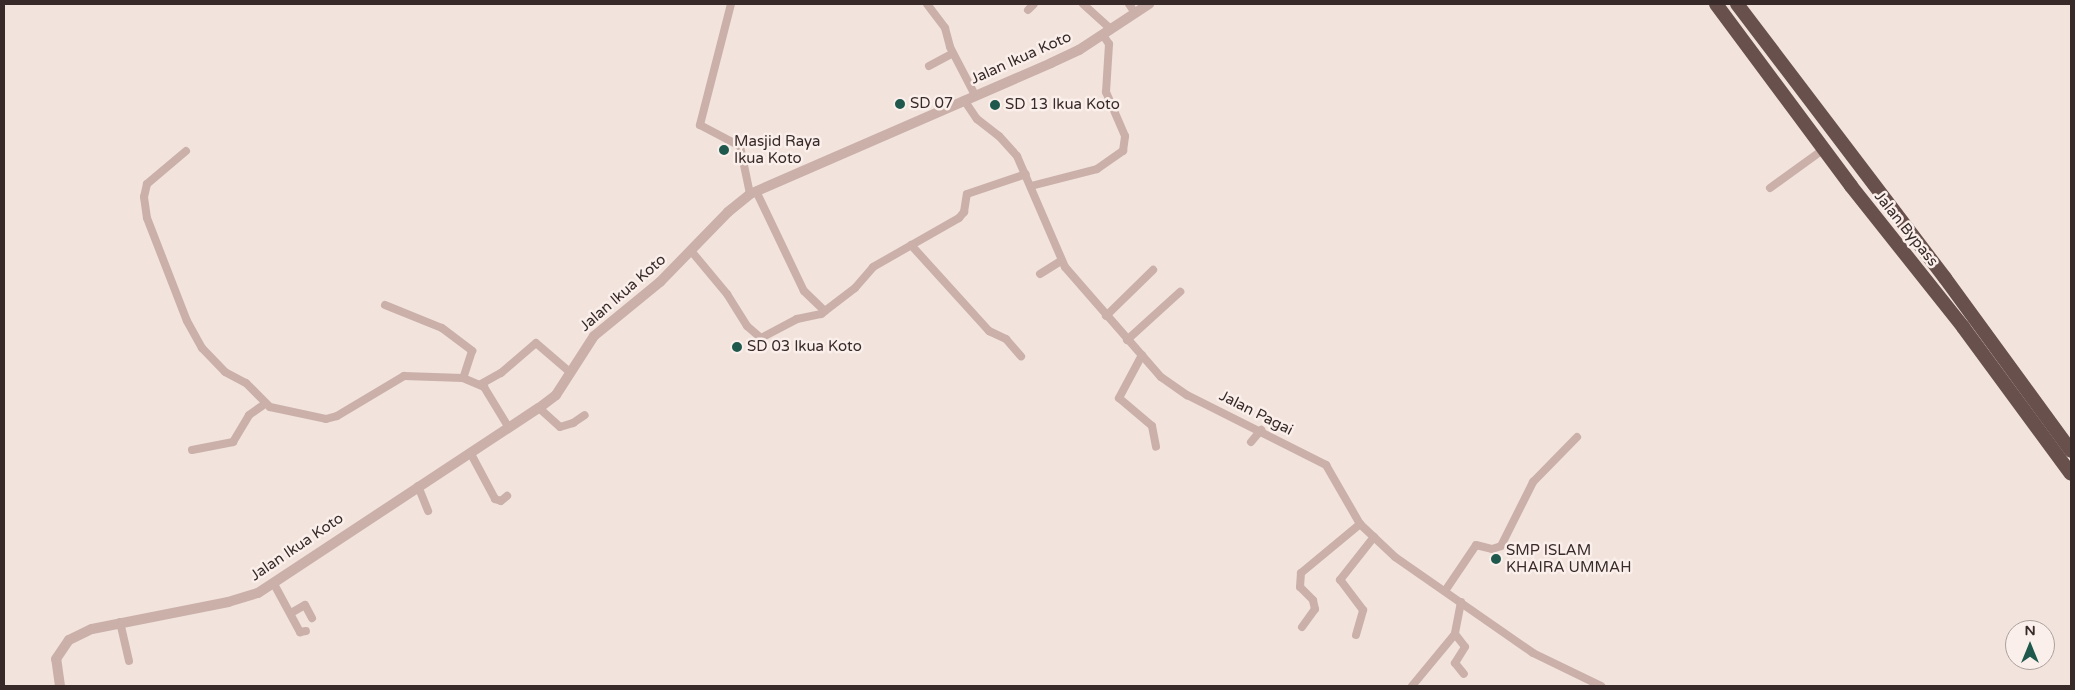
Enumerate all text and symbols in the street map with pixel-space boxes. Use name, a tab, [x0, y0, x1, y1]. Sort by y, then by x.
street label: Jalan Ikua Koto	[968, 28, 1074, 88]
place label: SD 07	[910, 95, 953, 113]
place label: SD 13 Ikua Koto	[1005, 96, 1120, 114]
marker: SD 07	[894, 98, 906, 110]
marker: SD 13 Ikua Koto	[989, 99, 1001, 111]
place label: Masjid Raya Ikua Koto	[734, 132, 820, 167]
marker: Masjid Raya Ikua Koto	[718, 144, 730, 156]
street label: Jalan Bypass	[1870, 188, 1942, 270]
street label: Jalan Ikua Koto	[576, 251, 670, 335]
place label: SD 03 Ikua Koto	[747, 338, 862, 356]
marker: SD 03 Ikua Koto	[731, 341, 743, 353]
street label: Jalan Pagai	[1216, 387, 1296, 439]
street label: Jalan Ikua Koto	[247, 509, 347, 585]
place label: SMP ISLAM KHAIRA UMMAH	[1506, 541, 1631, 576]
marker: SMP ISLAM KHAIRA UMMAH	[1490, 553, 1502, 565]
north arrow	[2005, 620, 2055, 670]
text: N	[2024, 622, 2036, 639]

